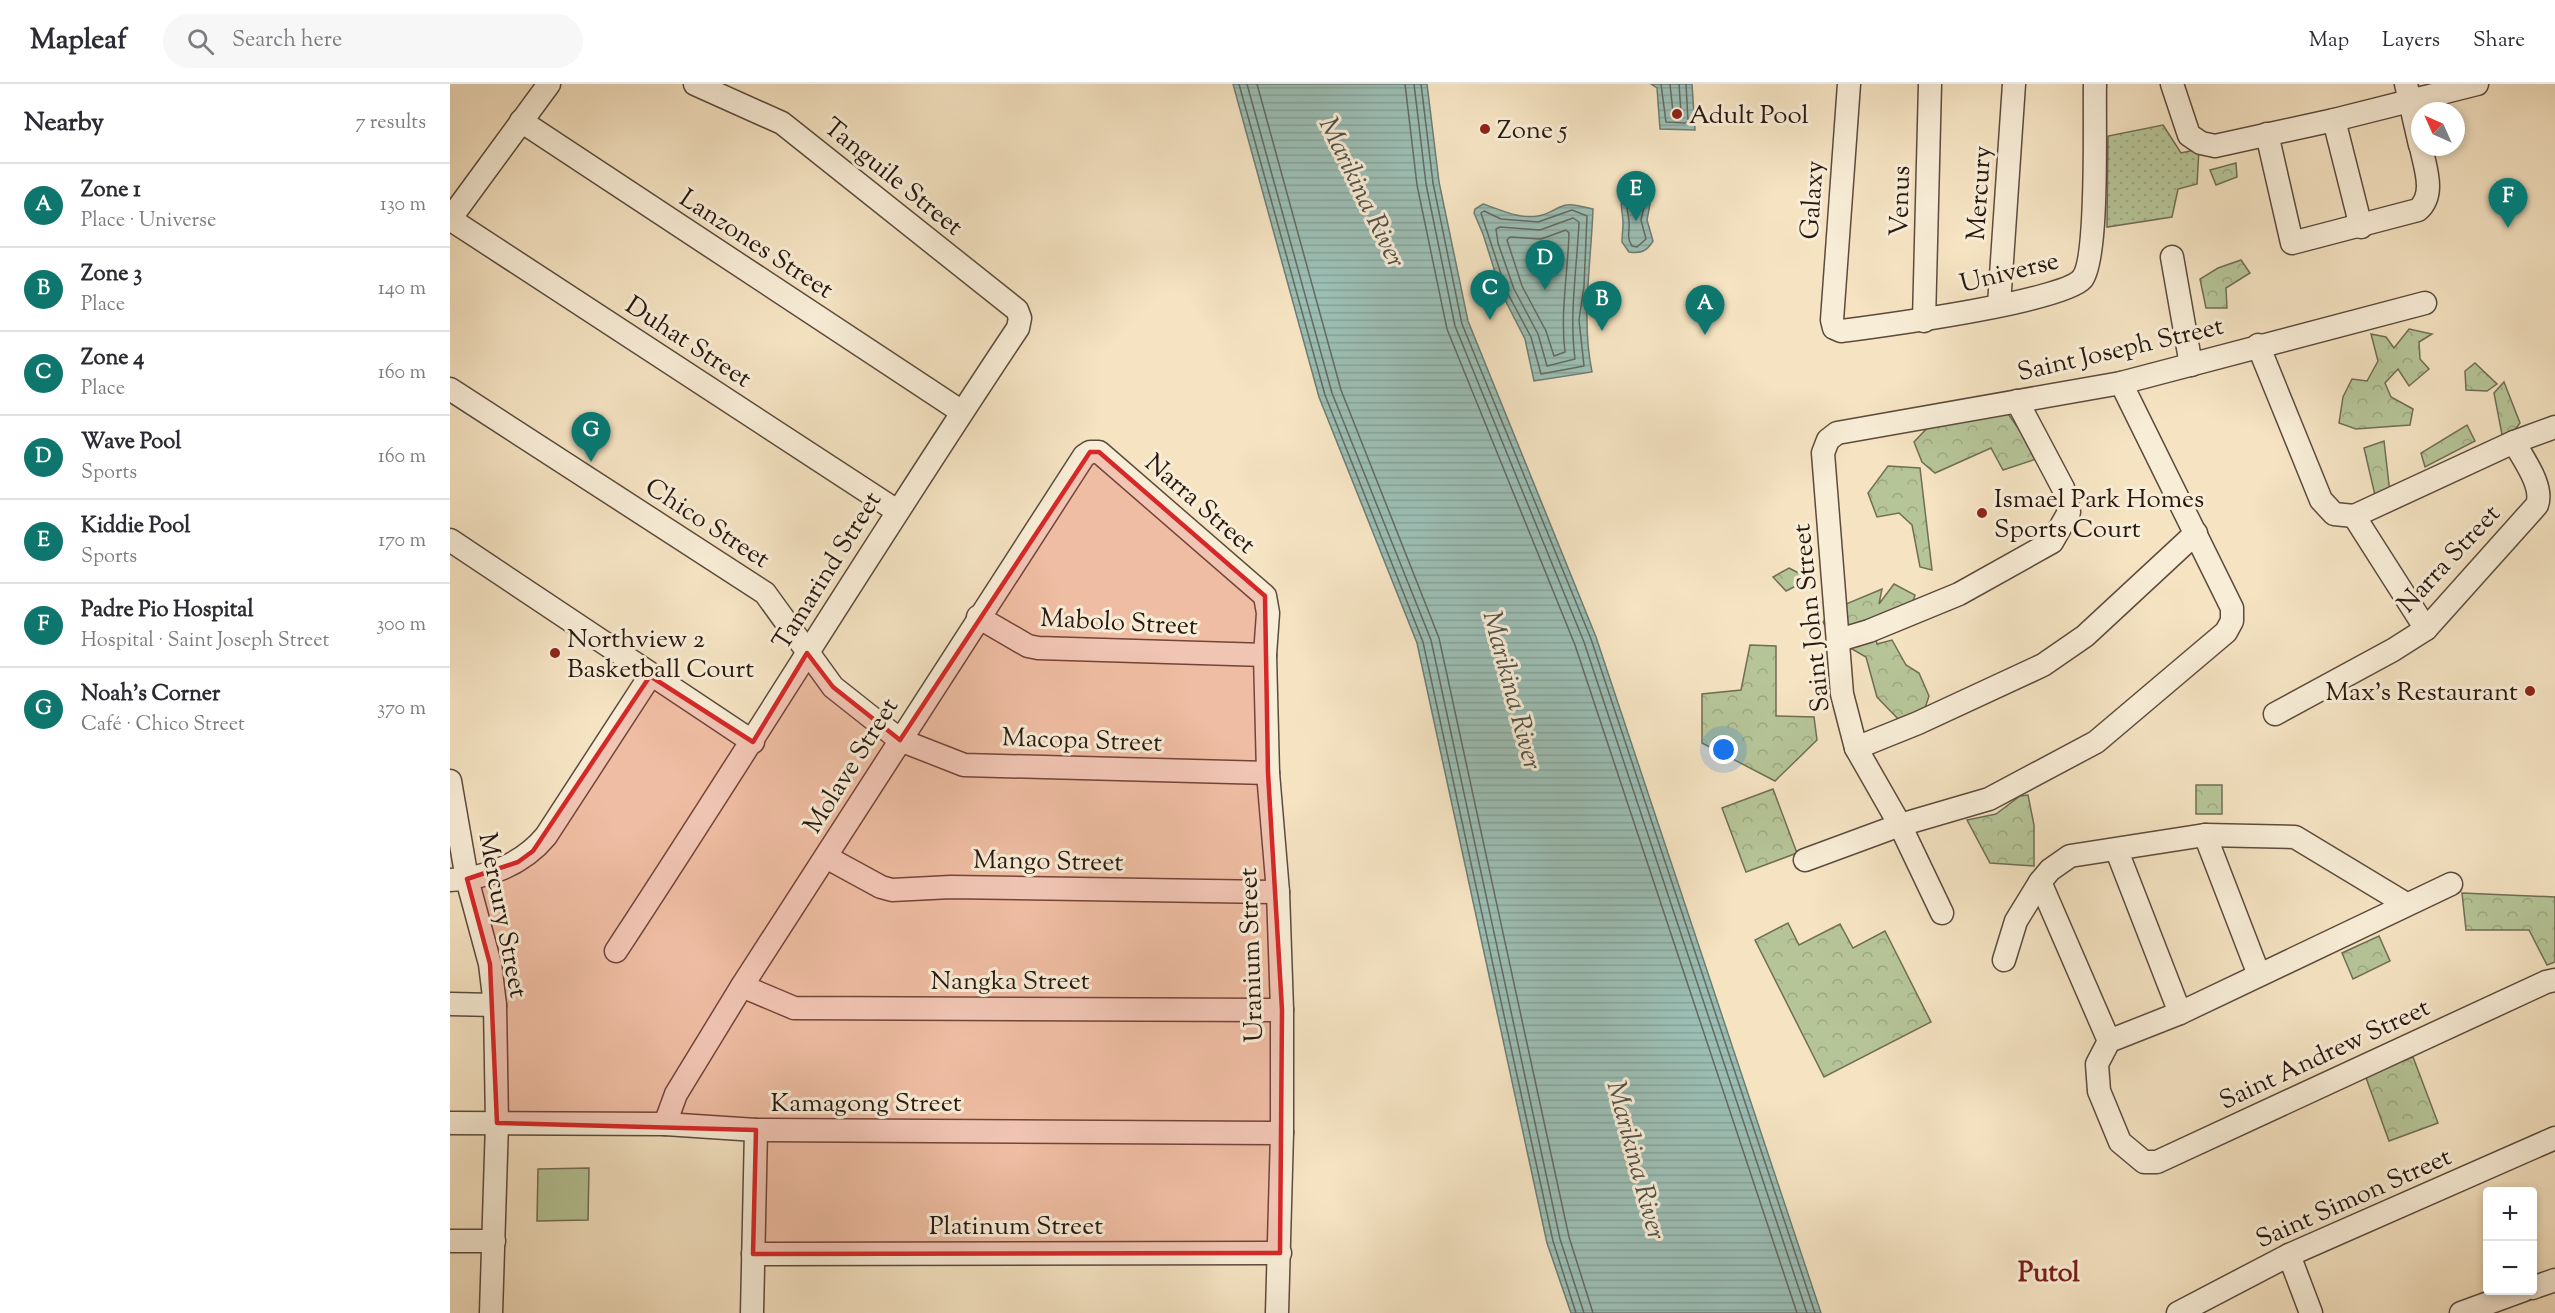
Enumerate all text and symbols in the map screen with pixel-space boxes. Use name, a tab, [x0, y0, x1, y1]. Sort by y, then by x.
search box	[163, 14, 583, 68]
text: Mapleaf	[30, 21, 127, 61]
icon: search	[184, 25, 217, 58]
text: Search here	[232, 25, 342, 57]
text: Map	[2309, 26, 2349, 56]
text: Layers	[2382, 26, 2440, 56]
text: Share	[2473, 26, 2525, 56]
place label: Adult Pool	[1689, 98, 1809, 135]
north arrow	[2411, 102, 2465, 156]
text: Nearby	[24, 105, 104, 142]
marker: Adult Pool	[1670, 107, 1684, 121]
text: 7 results	[355, 109, 426, 138]
street label: Tanguile Street	[815, 110, 970, 246]
water label: Marikina River	[1307, 111, 1414, 275]
place label: Zone 5	[1497, 113, 1568, 150]
marker: Zone 5	[1478, 122, 1492, 136]
street label: Mercury	[1959, 145, 2002, 242]
street label: Galaxy	[1792, 159, 1835, 241]
street label: Venus	[1882, 165, 1921, 237]
pin: E	[1616, 172, 1656, 221]
text: Zone 1	[81, 175, 141, 207]
pin: F	[2488, 178, 2528, 228]
street label: Lanzones Street	[671, 181, 840, 309]
text: A	[35, 191, 52, 220]
text: 130 m	[380, 191, 426, 220]
text: Place · Universe	[81, 207, 216, 236]
pin: D	[1526, 240, 1564, 290]
street label: Universe	[1956, 243, 2063, 304]
text: Zone 3	[81, 259, 142, 291]
pin: C	[1470, 270, 1510, 320]
text: B	[37, 275, 50, 304]
text: 140 m	[378, 275, 426, 304]
pin: B	[1582, 282, 1622, 331]
pin: A	[1686, 286, 1724, 335]
street label: Duhat Street	[617, 288, 758, 398]
text: Place	[81, 291, 125, 320]
street label: Saint Joseph Street	[2014, 309, 2227, 392]
text: Zone 4	[81, 343, 144, 375]
text: C	[35, 359, 52, 388]
text: 160 m	[378, 359, 426, 388]
text: Place	[81, 375, 125, 404]
pin: G	[572, 412, 610, 462]
text: Wave Pool	[81, 427, 181, 459]
text: D	[36, 443, 51, 472]
text: 160 m	[378, 443, 426, 472]
street label: Narra Street	[1136, 446, 1263, 564]
text: Sports	[81, 459, 137, 488]
street label: Chico Street	[637, 470, 776, 578]
place label: Ismael Park Homes Sports Court	[1994, 482, 2204, 549]
street label: Tamarind Street	[765, 485, 892, 658]
street label: Narra Street	[2390, 497, 2510, 622]
marker: Ismael Park Homes Sports Court	[1975, 506, 1989, 520]
text: Kiddie Pool	[81, 511, 190, 543]
street label: Saint John Street	[1784, 522, 1841, 714]
text: E	[37, 527, 50, 556]
text: 170 m	[378, 527, 426, 556]
text: Sports	[81, 543, 137, 572]
text: Padre Pio Hospital	[81, 595, 254, 627]
street label: Mabolo Street	[1039, 601, 1199, 646]
water label: Marikina River	[1471, 607, 1551, 775]
text: F	[38, 611, 49, 640]
text: 300 m	[376, 611, 426, 640]
place label: Northview 2 Basketball Court	[567, 622, 754, 689]
text: Hospital · Saint Joseph Street	[81, 627, 329, 656]
marker: Northview 2 Basketball Court	[548, 646, 562, 660]
place label: Max's Restaurant	[2325, 675, 2518, 712]
text: Noah's Corner	[81, 679, 220, 711]
marker: Max's Restaurant	[2523, 684, 2537, 698]
street label: Molave Street	[796, 691, 909, 841]
text: G	[35, 695, 52, 724]
text: 370 m	[377, 695, 426, 724]
text: Café · Chico Street	[81, 711, 245, 740]
street label: Macopa Street	[1001, 720, 1163, 763]
your location	[1709, 735, 1738, 764]
street label: Mercury Street	[467, 830, 536, 1001]
street label: Mango Street	[972, 843, 1124, 882]
street label: Uranium Street	[1231, 867, 1274, 1043]
street label: Nangka Street	[930, 964, 1090, 1001]
street label: Saint Andrew Street	[2214, 990, 2437, 1120]
water label: Marikina River	[1595, 1077, 1675, 1245]
street label: Kamagong Street	[770, 1086, 962, 1123]
street label: Saint Simon Street	[2250, 1139, 2458, 1259]
map controls	[2483, 1187, 2537, 1295]
button: +	[2483, 1187, 2537, 1241]
street label: Platinum Street	[929, 1209, 1103, 1246]
button: −	[2483, 1241, 2537, 1295]
district label: Putol	[2018, 1255, 2080, 1294]

